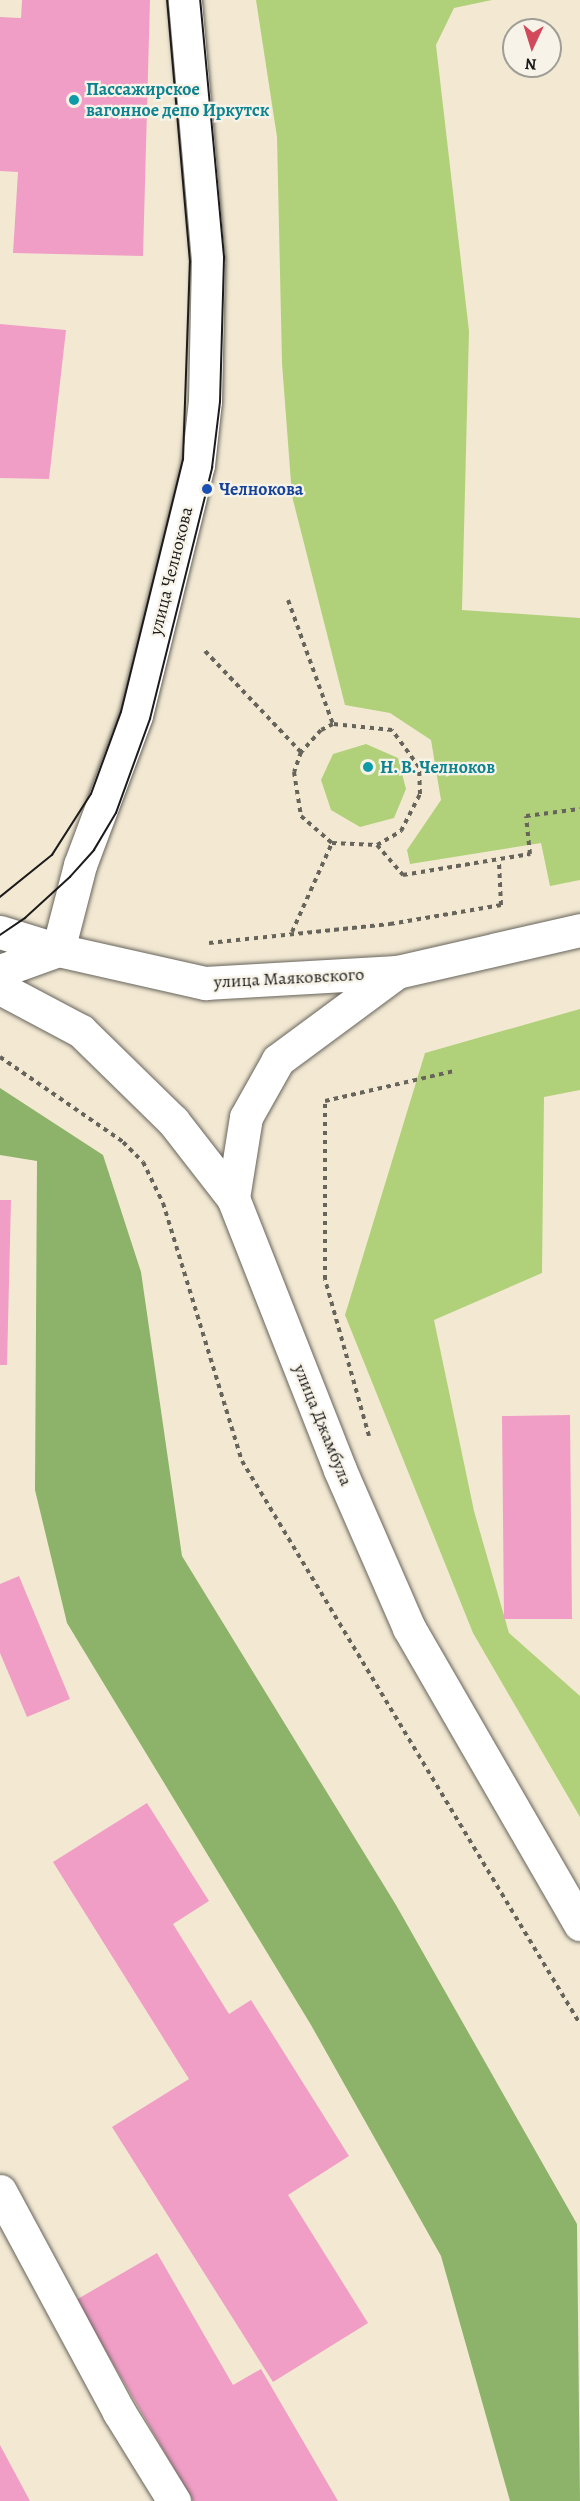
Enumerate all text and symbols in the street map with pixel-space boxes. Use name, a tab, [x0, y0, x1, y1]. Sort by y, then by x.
north arrow	[502, 18, 562, 78]
text: N	[524, 53, 537, 75]
place label: Пассажирское вагонное депо Иркутск	[86, 79, 269, 122]
marker: Пассажирское вагонное депо Иркутск	[67, 93, 81, 107]
place label: Челнокова	[219, 478, 303, 500]
marker: Челнокова	[200, 482, 214, 496]
street label: улица Челнокова	[145, 505, 197, 637]
place label: Н. В. Челноков	[380, 756, 496, 778]
marker: Н. В. Челноков	[361, 760, 375, 774]
street label: улица Маяковского	[213, 963, 365, 993]
street label: улица Джамбула	[289, 1361, 357, 1489]

